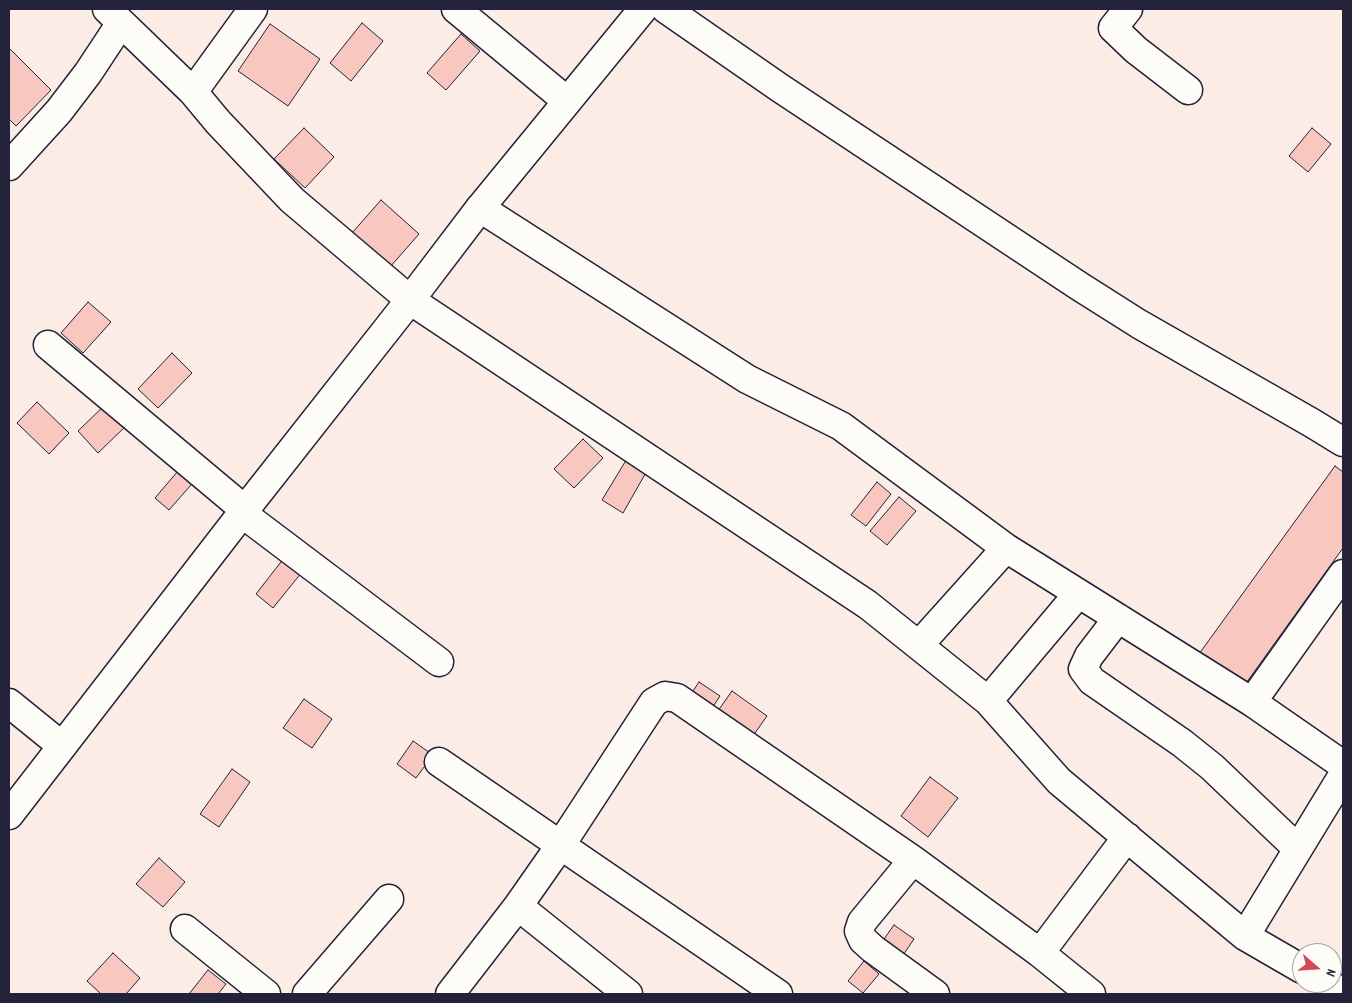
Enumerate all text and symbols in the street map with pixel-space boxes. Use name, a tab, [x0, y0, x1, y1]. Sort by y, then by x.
north arrow	[1292, 943, 1342, 993]
text: N	[1320, 966, 1341, 979]

